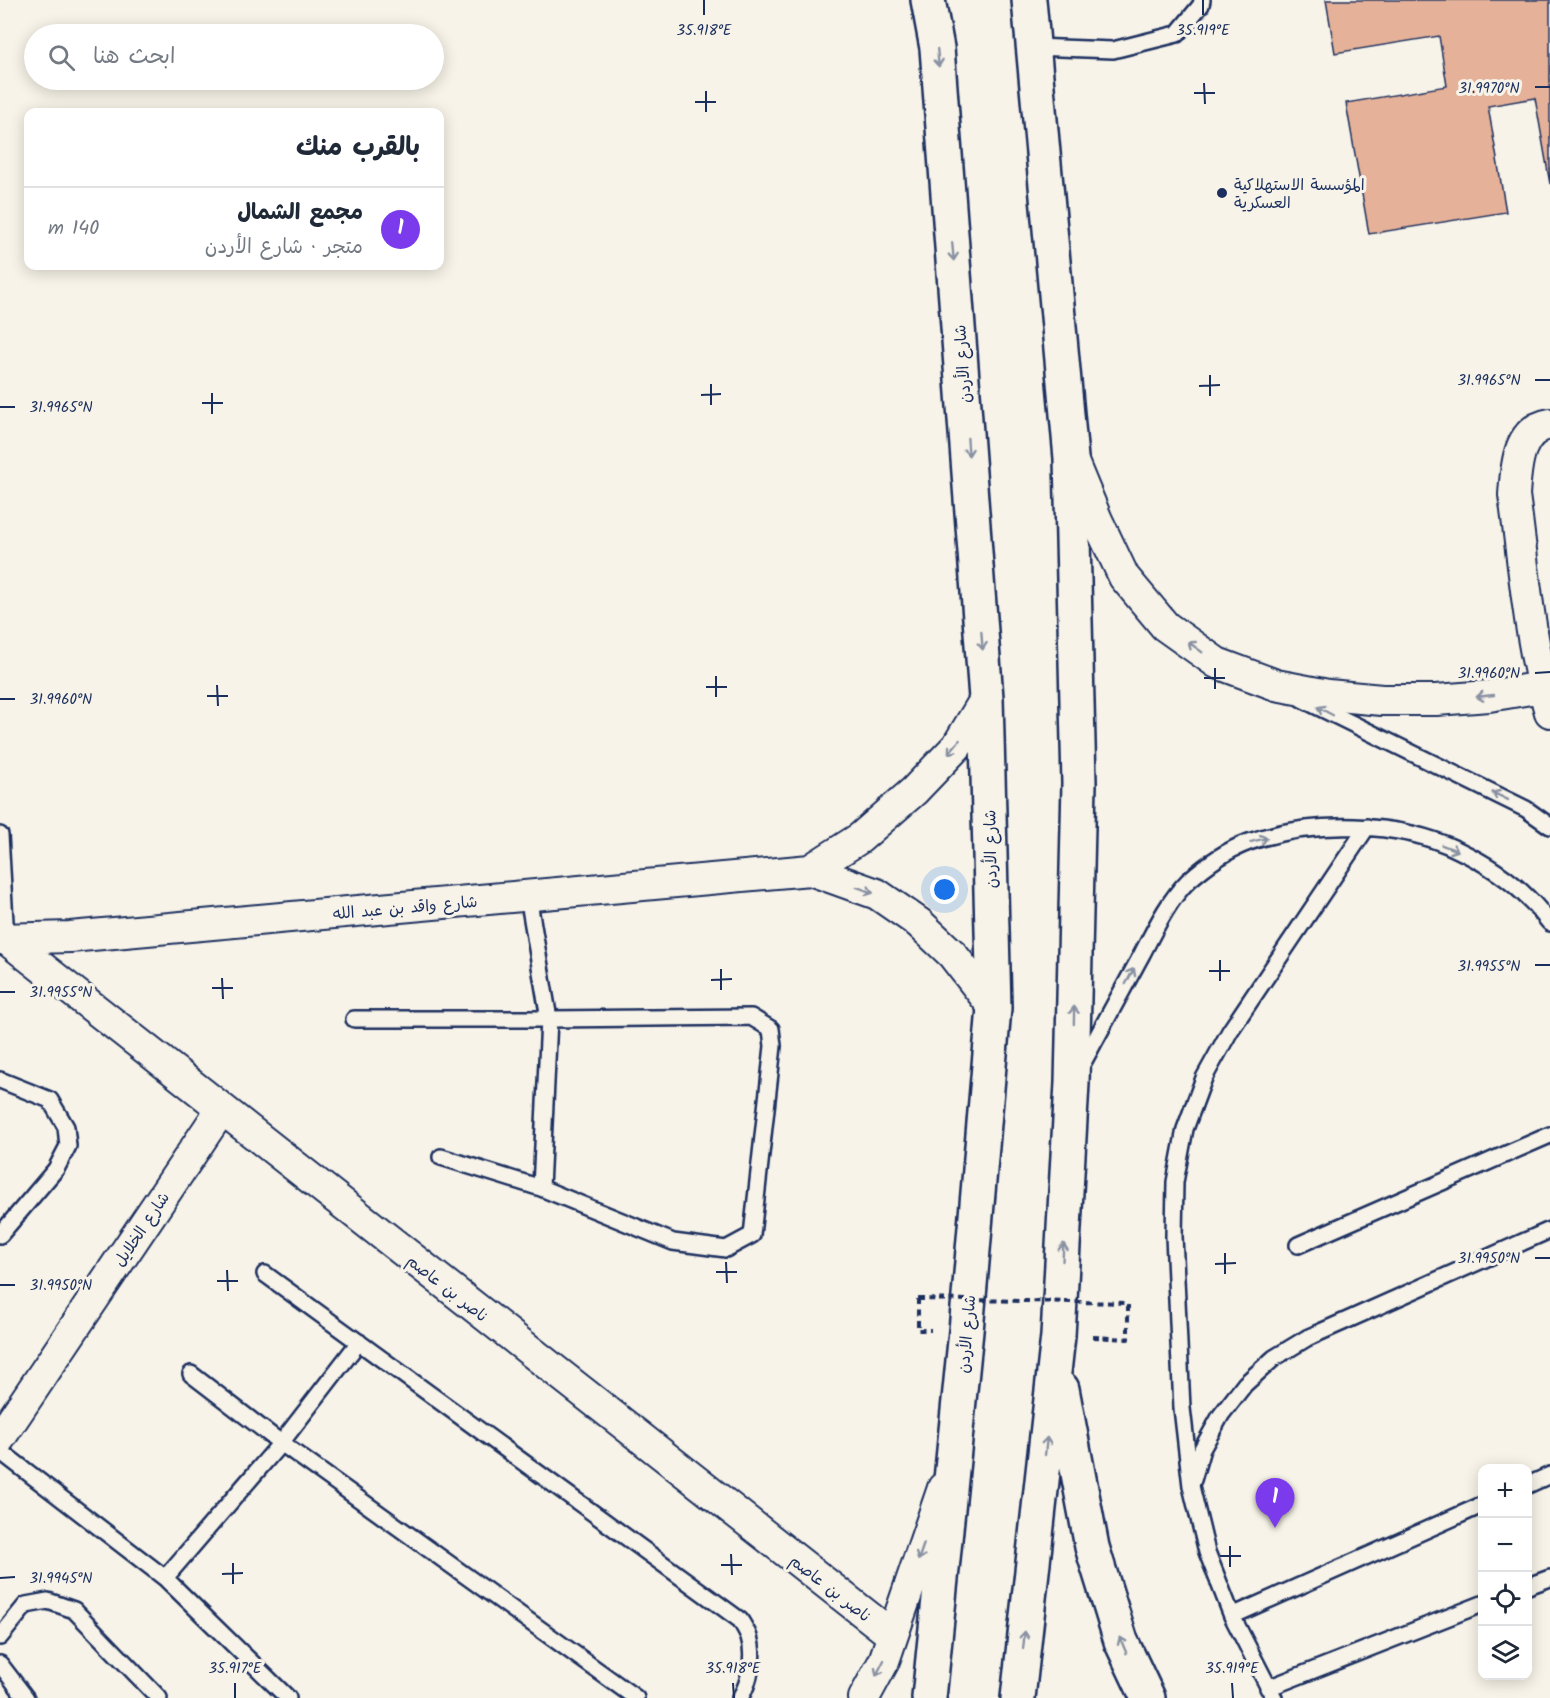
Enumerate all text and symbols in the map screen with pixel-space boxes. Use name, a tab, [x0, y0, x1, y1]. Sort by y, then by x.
text: 35.918°E	[676, 19, 733, 43]
text: 35.919°E	[1176, 19, 1231, 43]
search box	[24, 24, 444, 90]
text: ابحث هنا	[93, 40, 175, 75]
icon: search	[45, 41, 78, 74]
one-way arrow	[933, 47, 944, 67]
text: 31.9970°N	[1458, 77, 1520, 101]
text: بالقرب منك	[296, 127, 420, 169]
place label: المؤسسة الاستهلاكية العسكرية	[1234, 173, 1365, 216]
marker: المؤسسة الاستهلاكية العسكرية	[1215, 186, 1229, 200]
text: مجمع الشمال	[237, 196, 363, 231]
text: 140 m	[48, 213, 99, 245]
text: 1	[397, 213, 404, 245]
text: متجر · شارع الأردن	[205, 232, 363, 264]
one-way arrow	[948, 242, 959, 262]
street label: شارع الأردن	[948, 324, 979, 404]
text: 31.9965°N	[1457, 369, 1521, 393]
text: 31.9965°N	[29, 396, 93, 420]
one-way arrow	[963, 436, 974, 456]
one-way arrow	[977, 631, 988, 650]
one-way arrow	[1187, 641, 1203, 654]
text: 31.9960°N	[1458, 662, 1520, 686]
text: 31.9960°N	[30, 688, 92, 712]
one-way arrow	[1475, 691, 1495, 702]
one-way arrow	[1316, 705, 1334, 716]
one-way arrow	[948, 739, 961, 755]
one-way arrow	[1492, 789, 1510, 801]
street label: شارع الأردن	[978, 809, 1005, 889]
one-way arrow	[1250, 833, 1269, 845]
one-way arrow	[1440, 843, 1459, 854]
your location	[930, 875, 959, 904]
one-way arrow	[855, 885, 874, 896]
street label: شارع واقد بن عبد الله	[332, 890, 479, 927]
text: 31.9955°N	[1458, 955, 1520, 979]
one-way arrow	[1124, 968, 1136, 985]
text: 31.9955°N	[30, 981, 92, 1005]
one-way arrow	[1068, 1006, 1080, 1026]
street label: شارع الخلايل	[108, 1187, 177, 1272]
one-way arrow	[1057, 1242, 1068, 1262]
text: 31.9950°N	[1458, 1247, 1520, 1271]
street label: ناصر بن عاصم	[401, 1249, 493, 1329]
text: 31.9950°N	[30, 1274, 92, 1298]
street label: شارع الأردن	[952, 1294, 983, 1374]
one-way arrow	[1041, 1437, 1052, 1456]
map controls	[1478, 1464, 1532, 1680]
button: +	[1478, 1464, 1532, 1518]
pin: 1	[1256, 1478, 1294, 1528]
button: −	[1478, 1518, 1532, 1572]
one-way arrow	[914, 1542, 925, 1561]
street label: ناصر بن عاصم	[784, 1549, 876, 1629]
text: 31.9945°N	[29, 1567, 93, 1591]
button: locate	[1478, 1572, 1532, 1626]
button: layers	[1478, 1626, 1532, 1680]
one-way arrow	[1019, 1630, 1030, 1650]
one-way arrow	[1117, 1636, 1128, 1654]
text: 35.917°E	[209, 1657, 263, 1681]
text: 35.918°E	[705, 1657, 762, 1681]
text: 35.919°E	[1205, 1657, 1260, 1681]
one-way arrow	[874, 1658, 886, 1676]

